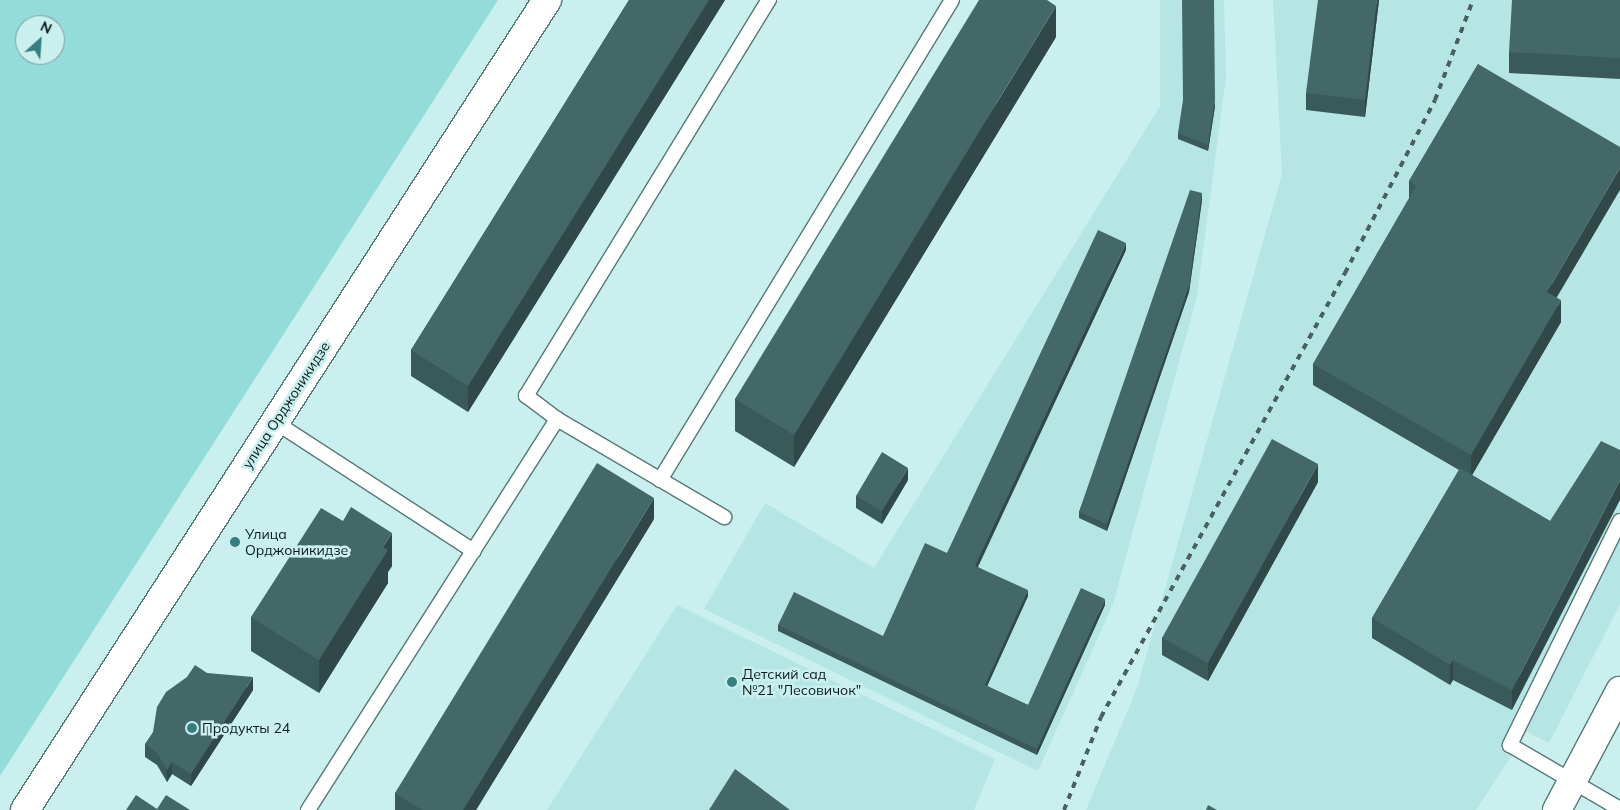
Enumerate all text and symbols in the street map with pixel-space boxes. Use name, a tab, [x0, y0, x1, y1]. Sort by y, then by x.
north arrow	[15, 15, 65, 65]
text: N	[37, 17, 55, 38]
street label: улица Орджоникидзе	[239, 338, 333, 472]
place label: Улица Орджоникидзе	[245, 526, 348, 558]
marker: Улица Орджоникидзе	[229, 536, 241, 548]
place label: Детский сад №21 "Лесовичок"	[742, 666, 861, 699]
marker: Детский сад №21 "Лесовичок"	[726, 676, 738, 688]
place label: Продукты 24	[202, 720, 290, 736]
marker: Продукты 24	[186, 722, 198, 734]

